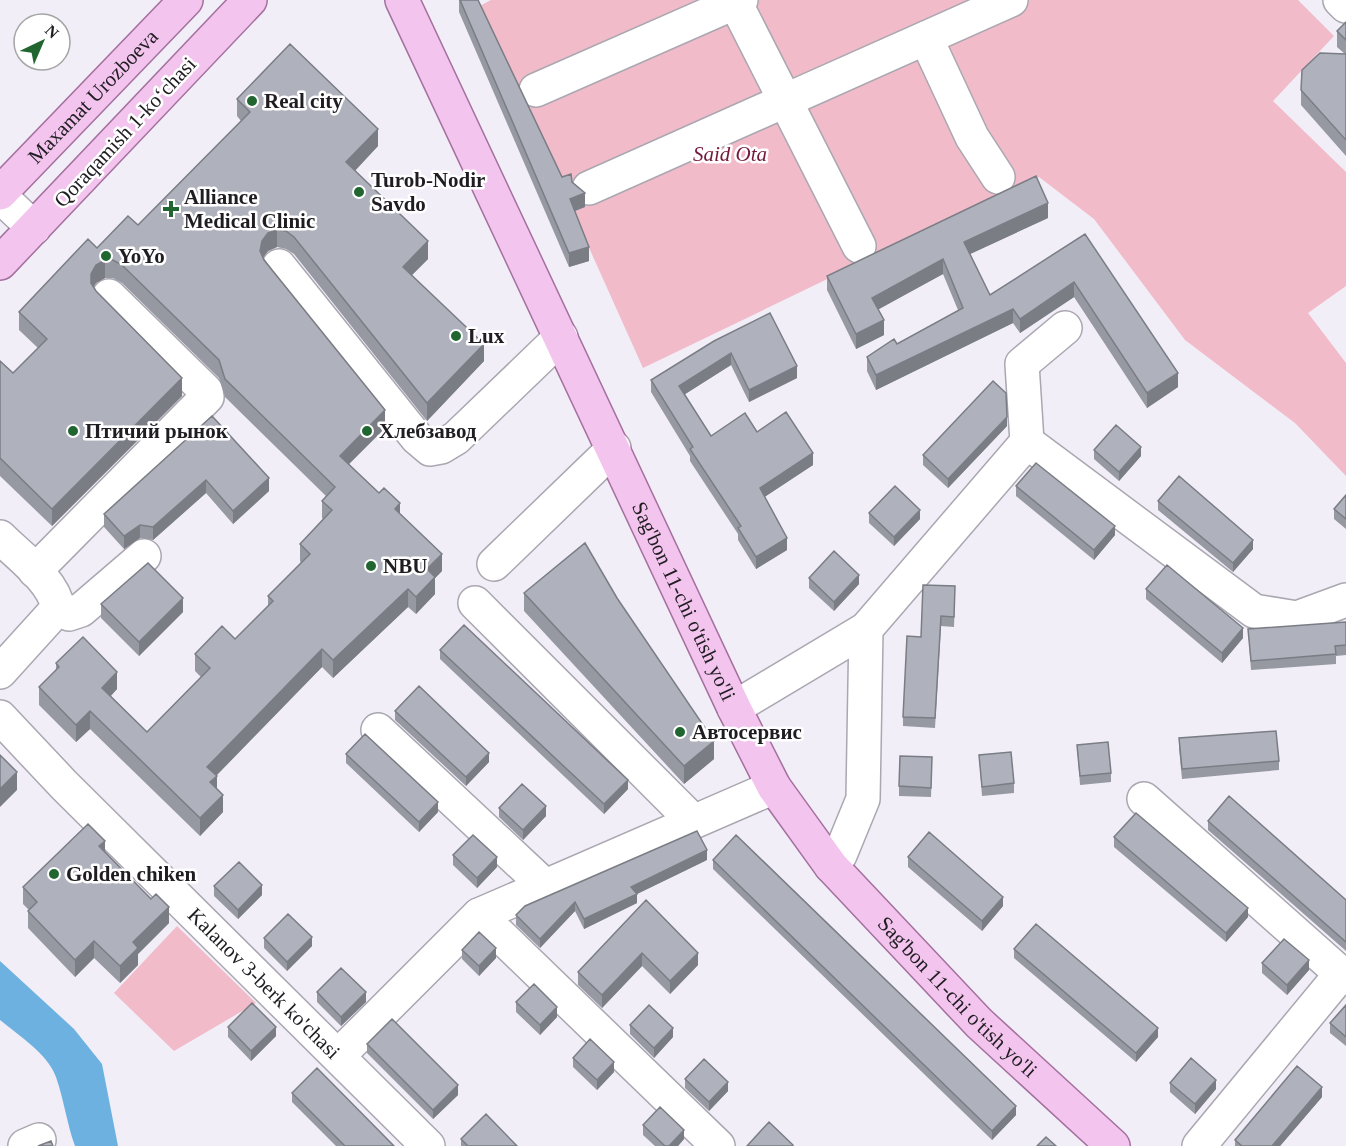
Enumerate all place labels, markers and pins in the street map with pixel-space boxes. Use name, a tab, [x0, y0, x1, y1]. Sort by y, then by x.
place label: Real city	[264, 89, 343, 113]
marker: Real city	[245, 94, 259, 108]
place label: Turob-Nodir Savdo	[371, 168, 485, 216]
place label: Alliance Medical Clinic	[184, 185, 315, 233]
marker: Turob-Nodir Savdo	[352, 185, 366, 199]
marker: Alliance Medical Clinic	[162, 200, 180, 218]
place label: YoYo	[118, 244, 165, 268]
marker: YoYo	[99, 249, 113, 263]
place label: Lux	[468, 324, 505, 348]
marker: Lux	[449, 329, 463, 343]
place label: Птичий рынок	[85, 419, 229, 443]
place label: Хлебзавод	[379, 419, 477, 443]
marker: Птичий рынок	[66, 424, 80, 438]
marker: Хлебзавод	[360, 424, 374, 438]
place label: NBU	[383, 554, 427, 578]
marker: NBU	[364, 559, 378, 573]
place label: Автосервис	[692, 720, 802, 744]
marker: Автосервис	[673, 725, 687, 739]
place label: Golden chiken	[66, 862, 196, 886]
marker: Golden chiken	[47, 867, 61, 881]

